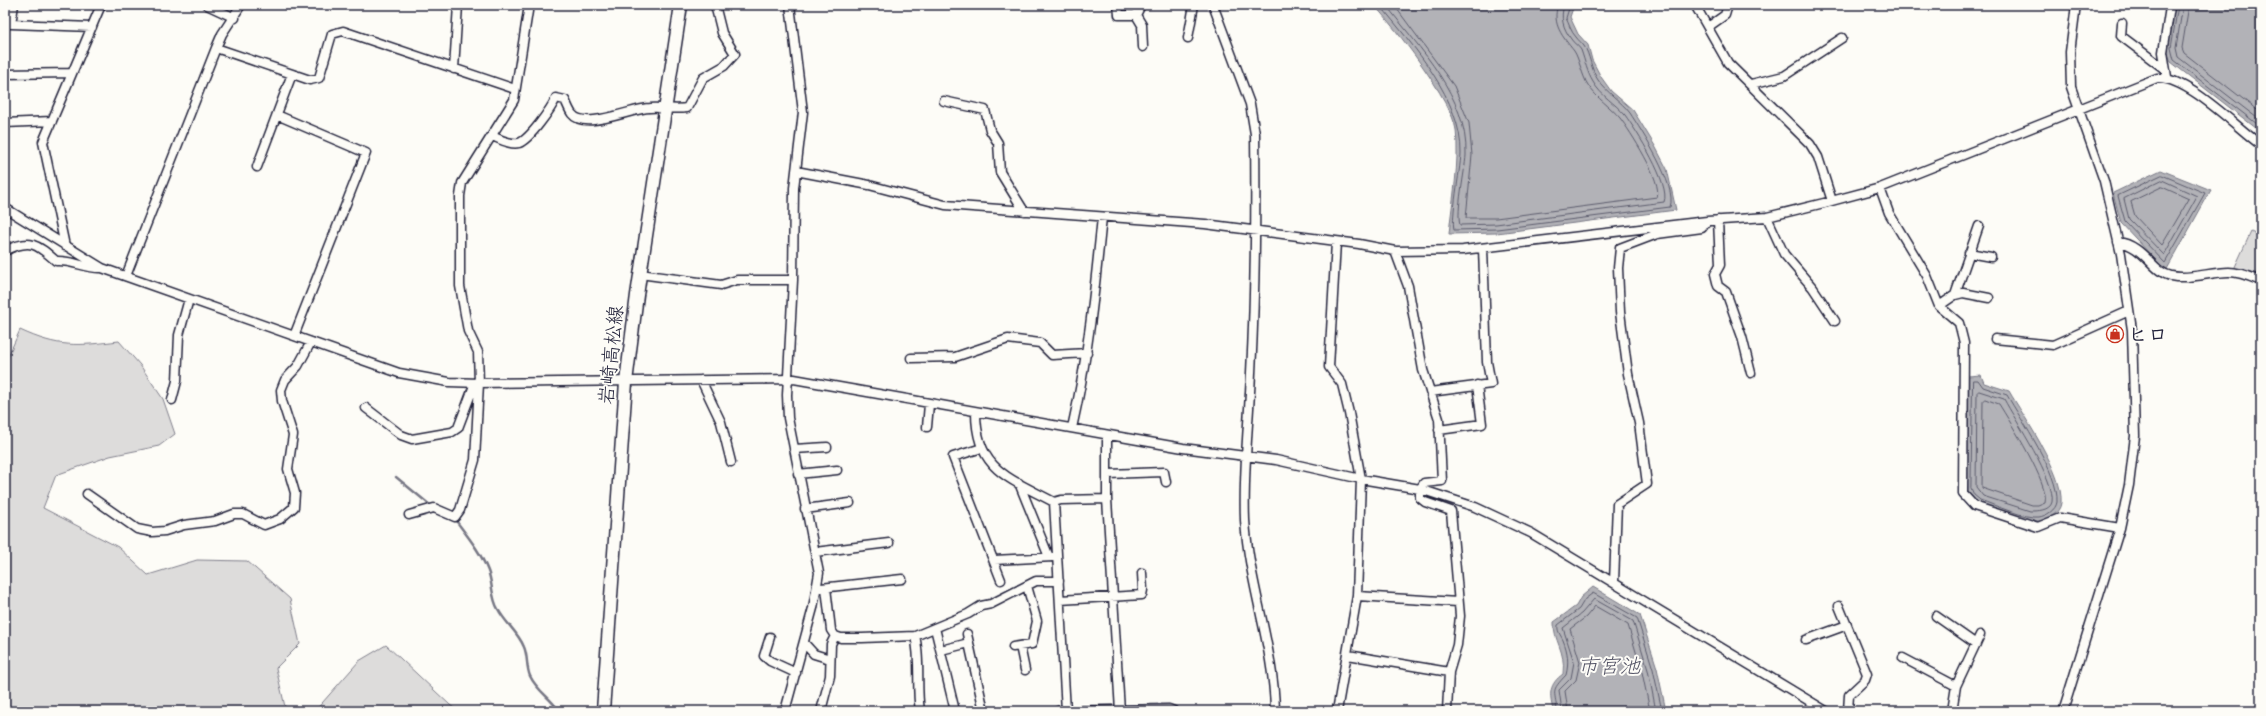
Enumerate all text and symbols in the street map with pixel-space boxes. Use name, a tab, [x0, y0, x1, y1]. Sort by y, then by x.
street label: 岩崎高松線	[593, 304, 629, 406]
place label: ヒロ	[2128, 322, 2168, 347]
shop icon: ヒロ	[2105, 324, 2125, 344]
water label: 市宮池	[1578, 653, 1641, 679]

